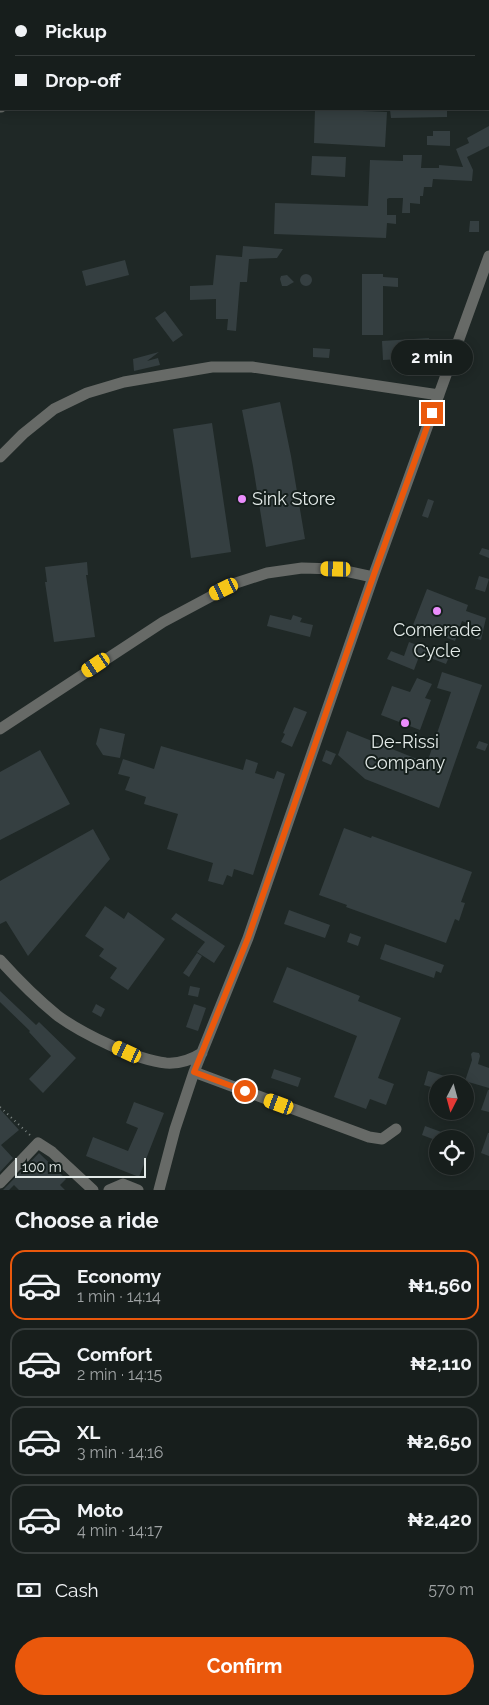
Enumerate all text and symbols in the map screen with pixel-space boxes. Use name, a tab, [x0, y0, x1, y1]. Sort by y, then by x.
text: Pickup	[45, 20, 107, 42]
text: Drop-off	[45, 69, 121, 91]
callout: 2 min	[391, 340, 473, 376]
text: 2 min	[411, 348, 453, 367]
route end	[421, 402, 443, 424]
place label: Sink Store	[252, 488, 336, 509]
marker: Sink Store	[236, 493, 248, 505]
car	[320, 561, 351, 577]
car	[207, 576, 240, 602]
marker: Comerade Cycle	[431, 605, 443, 617]
place label: Comerade Cycle	[393, 619, 481, 661]
car	[79, 650, 112, 680]
marker: De-Rissi Company	[399, 717, 411, 729]
place label: De-Rissi Company	[365, 731, 446, 773]
car	[110, 1039, 143, 1065]
north arrow	[429, 1075, 474, 1120]
map controls	[429, 1075, 474, 1175]
route start	[234, 1080, 256, 1102]
car	[262, 1092, 295, 1116]
button: locate	[429, 1130, 474, 1175]
scale bar	[15, 1155, 146, 1178]
text: 100 m	[22, 1159, 62, 1175]
text: Choose a ride	[15, 1207, 159, 1233]
icon: car	[17, 1263, 62, 1308]
text: Economy	[77, 1265, 161, 1287]
text: ₦1,560	[408, 1274, 472, 1296]
text: 1 min · 14:14	[77, 1287, 161, 1306]
icon: car	[17, 1341, 62, 1386]
text: Comfort	[77, 1343, 152, 1365]
text: ₦2,110	[410, 1352, 472, 1374]
text: 2 min · 14:15	[77, 1365, 162, 1384]
icon: car	[17, 1419, 62, 1464]
text: XL	[77, 1421, 100, 1443]
text: ₦2,650	[407, 1430, 472, 1452]
text: 3 min · 14:16	[77, 1443, 163, 1462]
icon: car	[17, 1497, 62, 1542]
text: Moto	[77, 1499, 123, 1521]
text: ₦2,420	[407, 1508, 472, 1530]
text: 4 min · 14:17	[77, 1521, 162, 1540]
icon: cash	[15, 1576, 43, 1604]
text: Cash	[55, 1579, 99, 1601]
text: 570 m	[428, 1580, 474, 1599]
button: Confirm	[15, 1637, 474, 1695]

